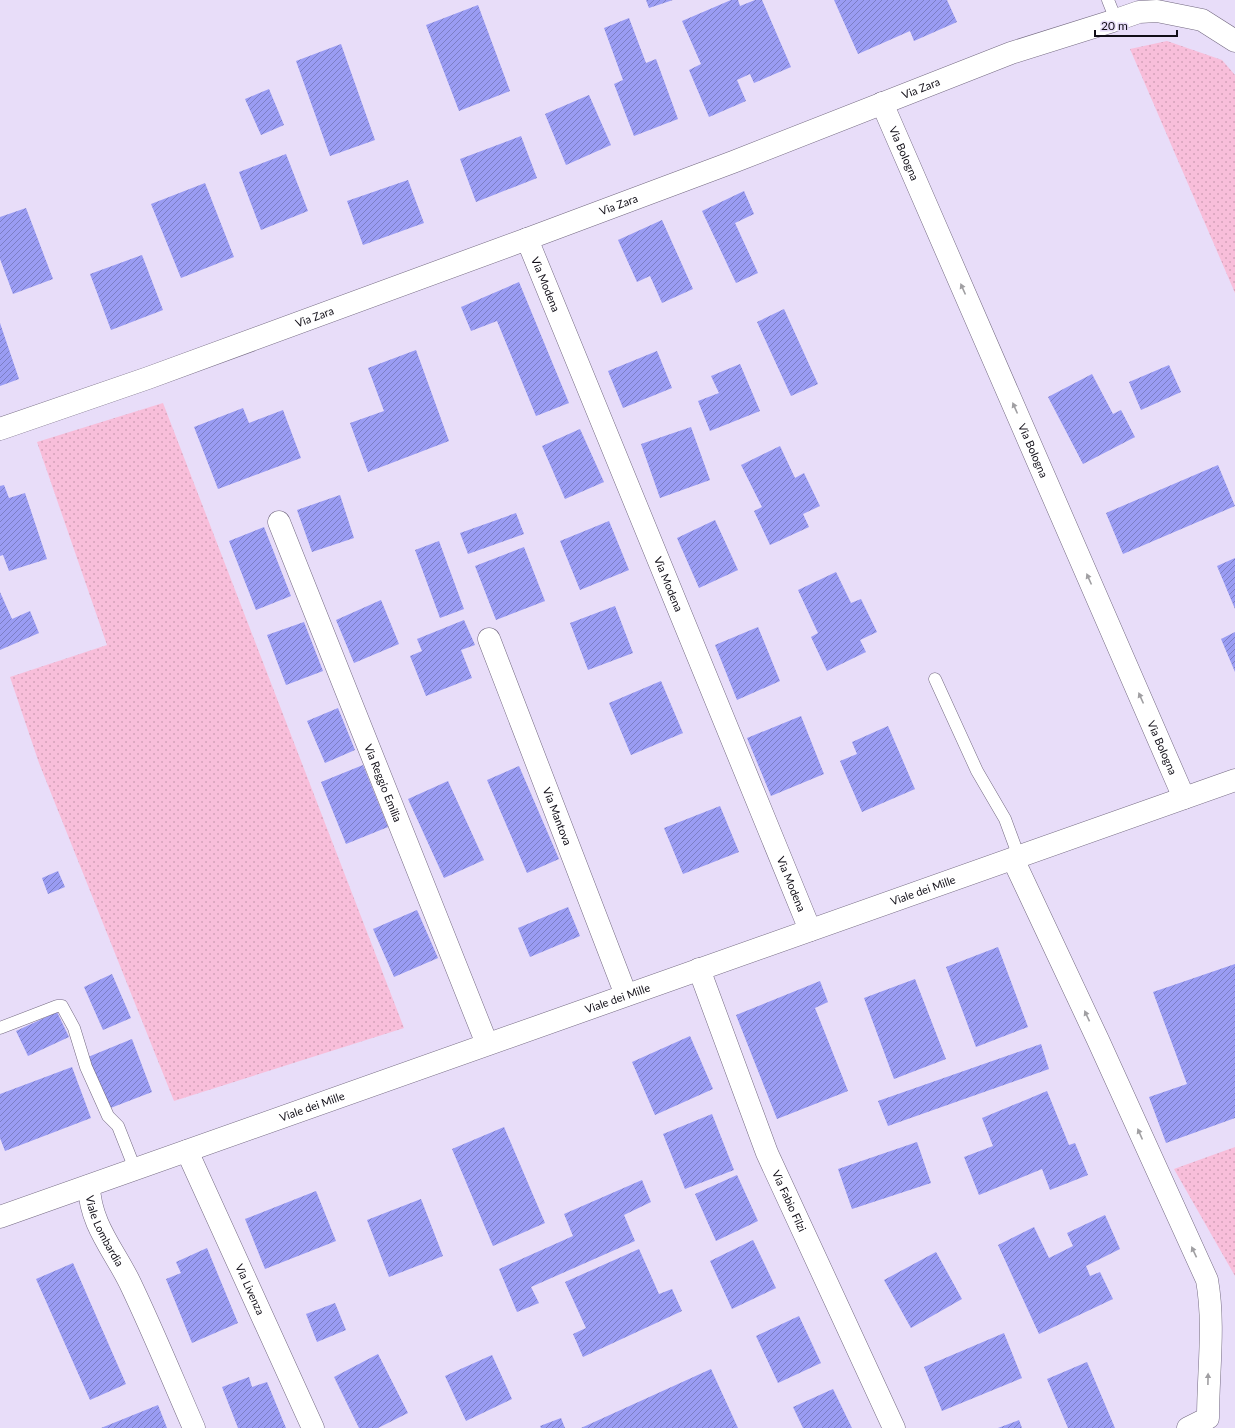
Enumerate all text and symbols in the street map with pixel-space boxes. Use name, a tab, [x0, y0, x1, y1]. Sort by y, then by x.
scale bar	[1095, 12, 1177, 38]
text: 20 m	[1101, 18, 1128, 33]
street label: Via Zara	[900, 75, 942, 101]
street label: Via Bologna	[887, 124, 922, 182]
street label: Via Zara	[597, 191, 639, 217]
street label: Via Modena	[529, 255, 563, 314]
one-way arrow	[960, 283, 966, 295]
street label: Via Zara	[293, 303, 335, 329]
one-way arrow	[1012, 403, 1018, 414]
street label: Via Bologna	[1016, 421, 1051, 480]
street label: Via Modena	[652, 555, 686, 613]
one-way arrow	[1086, 573, 1092, 584]
one-way arrow	[1138, 692, 1144, 703]
street label: Via Bologna	[1145, 718, 1180, 777]
street label: Via Reggio Emilia	[362, 742, 405, 824]
street label: Via Mantova	[541, 785, 575, 847]
street label: Via Modena	[775, 854, 809, 913]
street label: Viale dei Mille	[889, 872, 957, 907]
street label: Viale dei Mille	[583, 980, 652, 1016]
one-way arrow	[1084, 1010, 1090, 1021]
street label: Viale dei Mille	[278, 1089, 346, 1124]
one-way arrow	[1137, 1128, 1144, 1140]
street label: Via Fabio Filzi	[770, 1168, 810, 1234]
street label: Viale Lombardia	[84, 1194, 127, 1268]
one-way arrow	[1191, 1247, 1197, 1258]
street label: Via Livenza	[233, 1262, 268, 1317]
one-way arrow	[1205, 1372, 1211, 1385]

